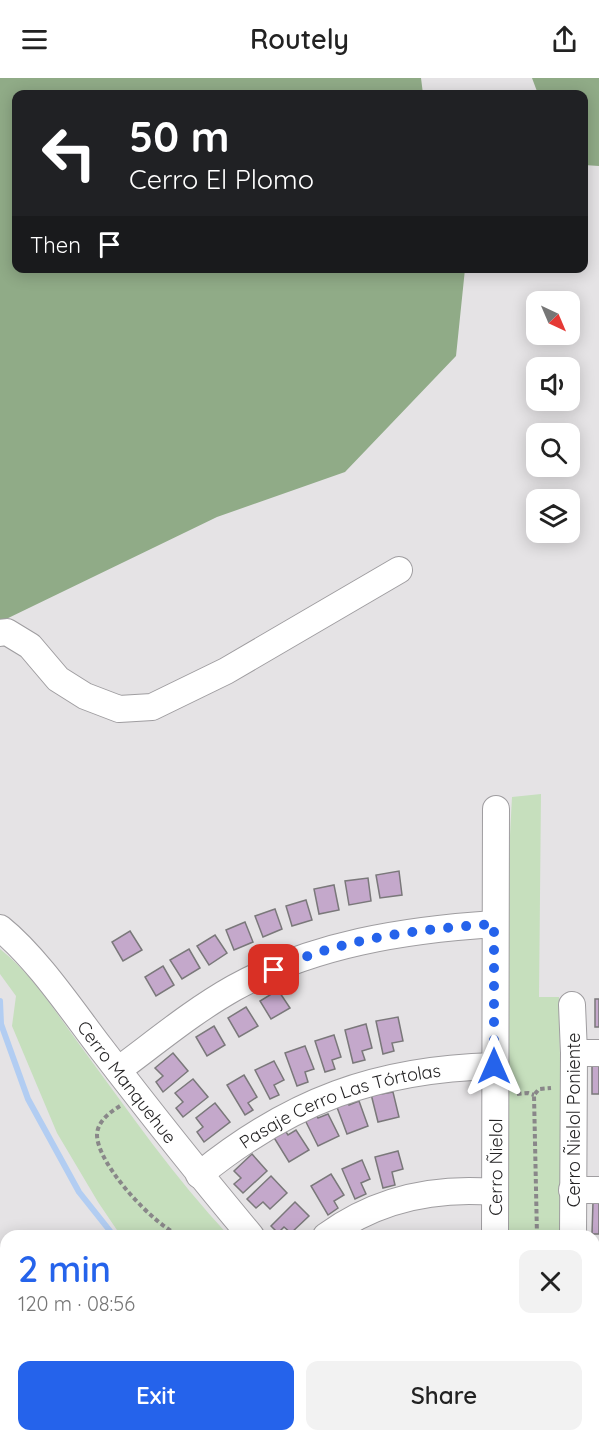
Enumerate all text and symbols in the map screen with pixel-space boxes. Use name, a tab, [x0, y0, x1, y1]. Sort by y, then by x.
text: Routely	[250, 22, 349, 56]
icon: menu	[18, 23, 51, 56]
icon: share	[548, 23, 581, 56]
text: 50 m	[129, 110, 229, 163]
icon: left	[30, 114, 108, 192]
text: Cerro El Plomo	[129, 162, 314, 196]
icon: arrive	[93, 228, 126, 261]
text: Then	[30, 231, 81, 259]
north arrow	[526, 291, 580, 345]
map controls	[526, 291, 580, 543]
button: sound	[526, 357, 580, 411]
button: search	[526, 423, 580, 477]
button: layers	[526, 489, 580, 543]
pin	[248, 944, 299, 995]
icon: arrive	[257, 953, 290, 986]
street label: Cerro Manquehue	[73, 1016, 182, 1148]
street label: Cerro Ñielol Poniente	[562, 1033, 585, 1207]
position arrow	[462, 1034, 526, 1098]
street label: Pasaje Cerro Las Tórtolas	[235, 1058, 442, 1153]
street label: Cerro Ñielol	[484, 1118, 507, 1216]
text: 2 min	[18, 1246, 111, 1291]
button: close	[519, 1250, 582, 1313]
text: 120 m · 08:56	[18, 1291, 135, 1316]
button: Exit	[18, 1361, 294, 1430]
button: Share	[306, 1361, 582, 1430]

